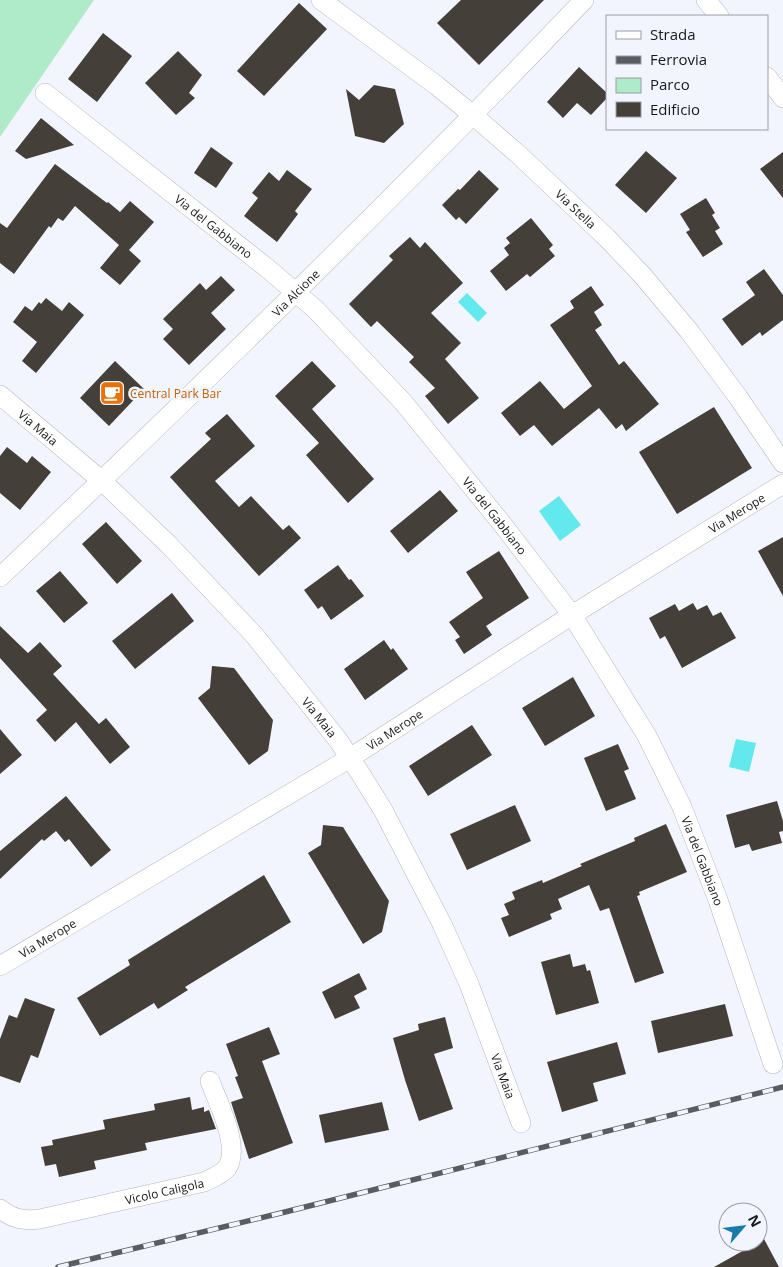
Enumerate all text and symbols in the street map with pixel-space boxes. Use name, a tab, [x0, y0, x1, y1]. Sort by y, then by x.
legend	[606, 15, 768, 130]
text: Strada	[650, 24, 696, 44]
text: Ferrovia	[650, 49, 707, 69]
text: Parco	[650, 74, 690, 94]
text: Edificio	[650, 99, 700, 119]
street label: Via Stella	[552, 185, 600, 232]
street label: Via del Gabbiano	[171, 190, 256, 262]
street label: Via Alcione	[268, 265, 323, 320]
cafe icon: Central Park Bar	[99, 380, 125, 406]
place label: Central Park Bar	[130, 385, 221, 402]
street label: Via Maia	[15, 406, 62, 449]
street label: Via del Gabbiano	[459, 473, 531, 558]
street label: Via Merope	[705, 489, 768, 537]
street label: Via Maia	[298, 693, 341, 741]
street label: Via Merope	[363, 705, 426, 754]
street label: Via del Gabbiano	[678, 814, 728, 908]
street label: Via Merope	[16, 914, 79, 961]
street label: Via Maia	[487, 1051, 520, 1101]
street label: Vicolo Caligola	[123, 1174, 205, 1208]
north arrow	[718, 1202, 768, 1252]
text: N	[744, 1211, 766, 1230]

